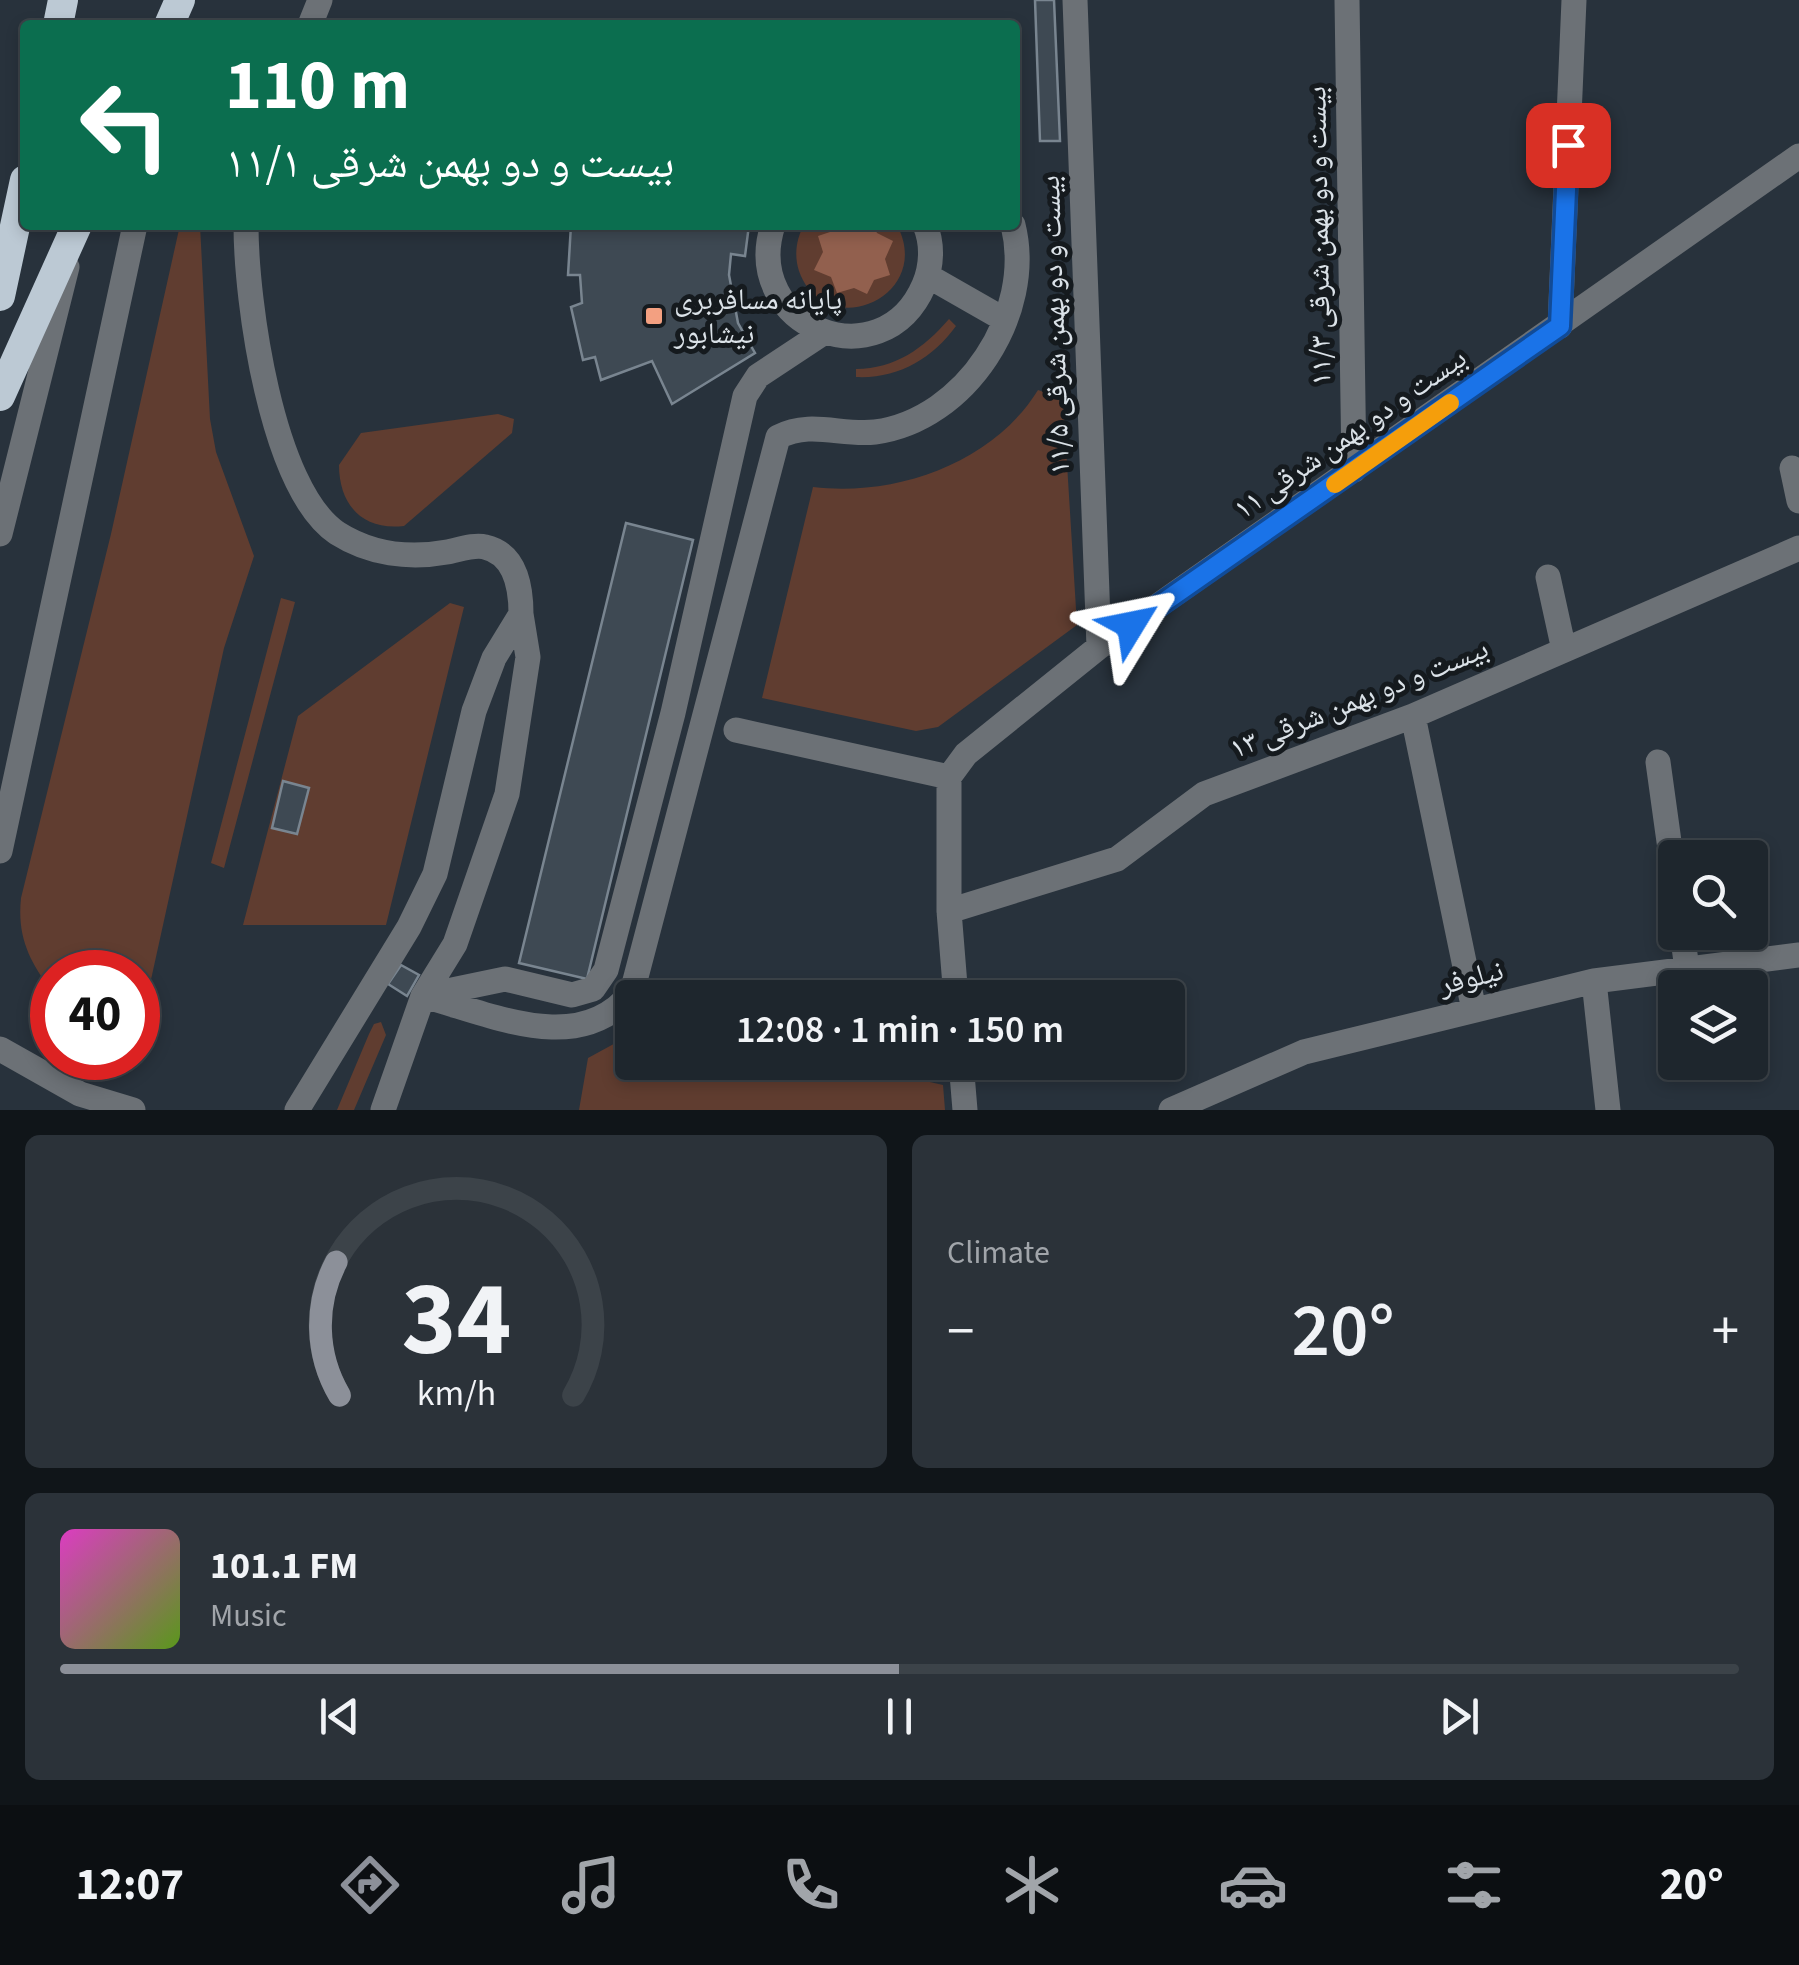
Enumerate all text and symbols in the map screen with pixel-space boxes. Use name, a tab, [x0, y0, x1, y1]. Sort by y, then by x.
text: 110 m	[225, 36, 410, 136]
icon: left	[60, 60, 190, 190]
street label: بیست و دو بهمن شرقی ۱۱/۳	[1294, 86, 1343, 386]
pin	[1526, 103, 1611, 188]
icon: arrive	[1541, 118, 1596, 173]
text: بیست و دو بهمن شرقی ۱۱/۱	[225, 131, 674, 195]
street label: بیست و دو بهمن شرقی ۱۱/۵	[1028, 175, 1081, 475]
place label: پایانه مسافربری نیشابور	[673, 278, 842, 355]
marker: پایانه مسافربری نیشابور	[643, 305, 665, 327]
street label: بیست و دو بهمن شرقی ۱۱	[1225, 337, 1475, 530]
position arrow	[1079, 573, 1183, 677]
street label: بیست و دو بهمن شرقی ۱۳	[1223, 627, 1495, 770]
map controls	[1658, 840, 1768, 1080]
button: search	[1658, 840, 1768, 950]
street label: نیلوفر	[1433, 949, 1508, 1006]
speed limit sign: 40	[30, 950, 160, 1080]
button: layers	[1658, 970, 1768, 1080]
text: 12:08 · 1 min · 150 m	[736, 1003, 1064, 1057]
text: Climate	[947, 1230, 1050, 1276]
text: 34	[401, 1247, 511, 1395]
text: 20°	[1291, 1278, 1395, 1385]
text: −	[947, 1293, 974, 1371]
text: +	[1712, 1293, 1739, 1371]
text: km/h	[416, 1368, 496, 1419]
text: 101.1 FM	[210, 1539, 358, 1593]
text: Music	[210, 1593, 287, 1639]
icon: previous	[312, 1689, 367, 1744]
icon: pause	[872, 1689, 927, 1744]
icon: next	[1432, 1689, 1487, 1744]
icon: directions	[335, 1850, 405, 1920]
icon: music	[556, 1850, 626, 1920]
icon: phone	[776, 1850, 846, 1920]
icon: climate	[997, 1850, 1067, 1920]
icon: car	[1218, 1850, 1288, 1920]
icon: filters	[1439, 1850, 1509, 1920]
text: 12:07	[75, 1853, 184, 1917]
text: 20°	[1660, 1853, 1724, 1917]

